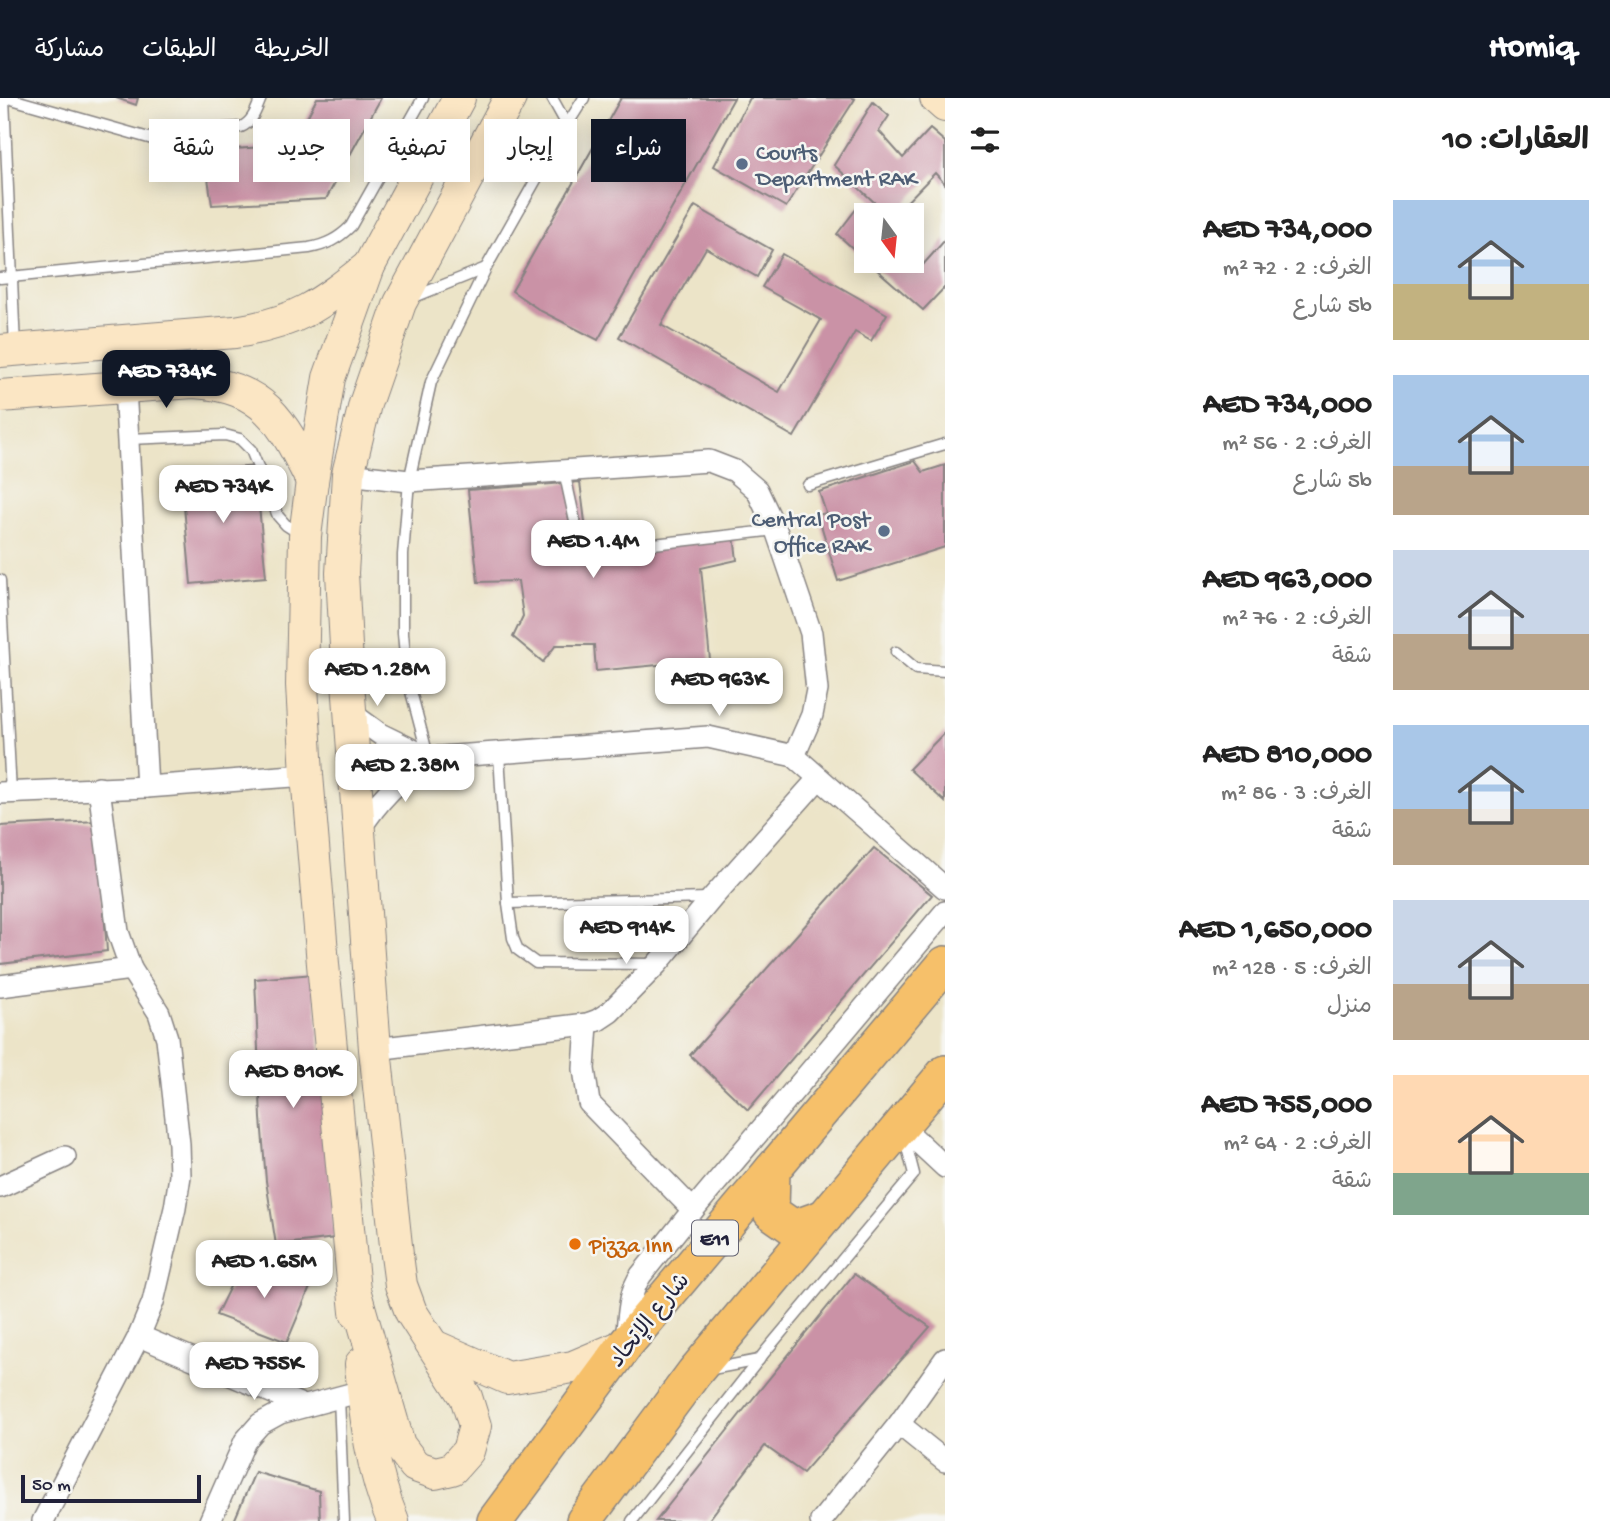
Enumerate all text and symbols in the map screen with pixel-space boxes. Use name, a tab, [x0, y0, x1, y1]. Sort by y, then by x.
text: Homiq	[1489, 30, 1575, 68]
text: مشاركة	[35, 37, 104, 66]
text: الطبقات	[142, 37, 217, 66]
text: الخريطة	[255, 37, 329, 66]
chip: شقة	[149, 119, 239, 182]
chip: جديد	[253, 119, 350, 182]
chip: تصفية	[364, 119, 470, 182]
chip: إيجار	[484, 119, 577, 182]
chip: شراء	[591, 119, 686, 182]
icon: filters	[966, 121, 1004, 159]
text: العقارات: 10	[1443, 125, 1589, 160]
place label: Courts Department RAK	[754, 141, 919, 194]
marker: Courts Department RAK	[734, 156, 750, 172]
north arrow	[854, 203, 924, 273]
map controls	[854, 203, 924, 273]
text: AED 734,000	[1203, 214, 1372, 249]
icon: home	[1449, 228, 1533, 312]
text: الغرف: 2 · 72 m²	[1223, 256, 1372, 283]
text: 5b شارع	[1293, 294, 1372, 321]
pin: AED 734K	[94, 350, 238, 410]
text: AED 734K	[118, 359, 214, 386]
text: AED 734,000	[1203, 389, 1372, 424]
icon: home	[1449, 403, 1533, 487]
text: الغرف: 2 · 56 m²	[1222, 431, 1372, 458]
pin: AED 734K	[151, 466, 295, 525]
text: 5b شارع	[1293, 469, 1372, 496]
text: AED 734K	[175, 474, 271, 501]
place label: Central Post Office RAK	[751, 508, 872, 561]
pin: AED 1.4M	[521, 520, 665, 580]
marker: Central Post Office RAK	[876, 523, 892, 539]
text: AED 1.4M	[547, 529, 639, 556]
text: AED 963,000	[1203, 564, 1372, 599]
icon: home	[1449, 578, 1533, 662]
text: الغرف: 2 · 76 m²	[1222, 606, 1372, 633]
text: شقة	[1332, 644, 1372, 671]
pin: AED 1.28M	[297, 648, 457, 708]
text: AED 1.28M	[325, 657, 429, 684]
pin: AED 963K	[647, 658, 791, 718]
text: AED 963K	[671, 667, 767, 694]
text: AED 810,000	[1203, 739, 1372, 774]
pin: AED 2.38M	[325, 744, 485, 804]
text: AED 2.38M	[351, 753, 459, 780]
icon: home	[1449, 753, 1533, 837]
text: الغرف: 3 · 86 m²	[1221, 781, 1372, 808]
text: شقة	[1332, 819, 1372, 846]
pin: AED 914K	[554, 906, 698, 966]
text: AED 1,650,000	[1179, 914, 1372, 949]
text: AED 914K	[580, 915, 672, 942]
icon: home	[1449, 928, 1533, 1012]
text: الغرف: 5 · 128 m²	[1212, 956, 1372, 983]
text: منزل	[1327, 994, 1372, 1021]
pin: AED 810K	[221, 1051, 365, 1110]
text: AED 810K	[245, 1059, 341, 1086]
text: AED 755,000	[1201, 1089, 1372, 1124]
icon: home	[1449, 1103, 1533, 1187]
text: الغرف: 2 · 64 m²	[1223, 1131, 1372, 1158]
text: شقة	[1332, 1169, 1372, 1196]
road number: E11	[692, 1220, 738, 1256]
place label: Pizza Inn	[588, 1234, 673, 1261]
marker: Pizza Inn	[567, 1236, 583, 1252]
pin: AED 1.65M	[184, 1240, 344, 1300]
text: AED 1.65M	[212, 1249, 316, 1276]
street label: شارع الإتحاد	[604, 1269, 697, 1374]
pin: AED 755K	[182, 1342, 326, 1402]
text: AED 755K	[205, 1351, 303, 1378]
scale bar	[21, 1472, 201, 1504]
text: 50 m	[32, 1475, 71, 1498]

